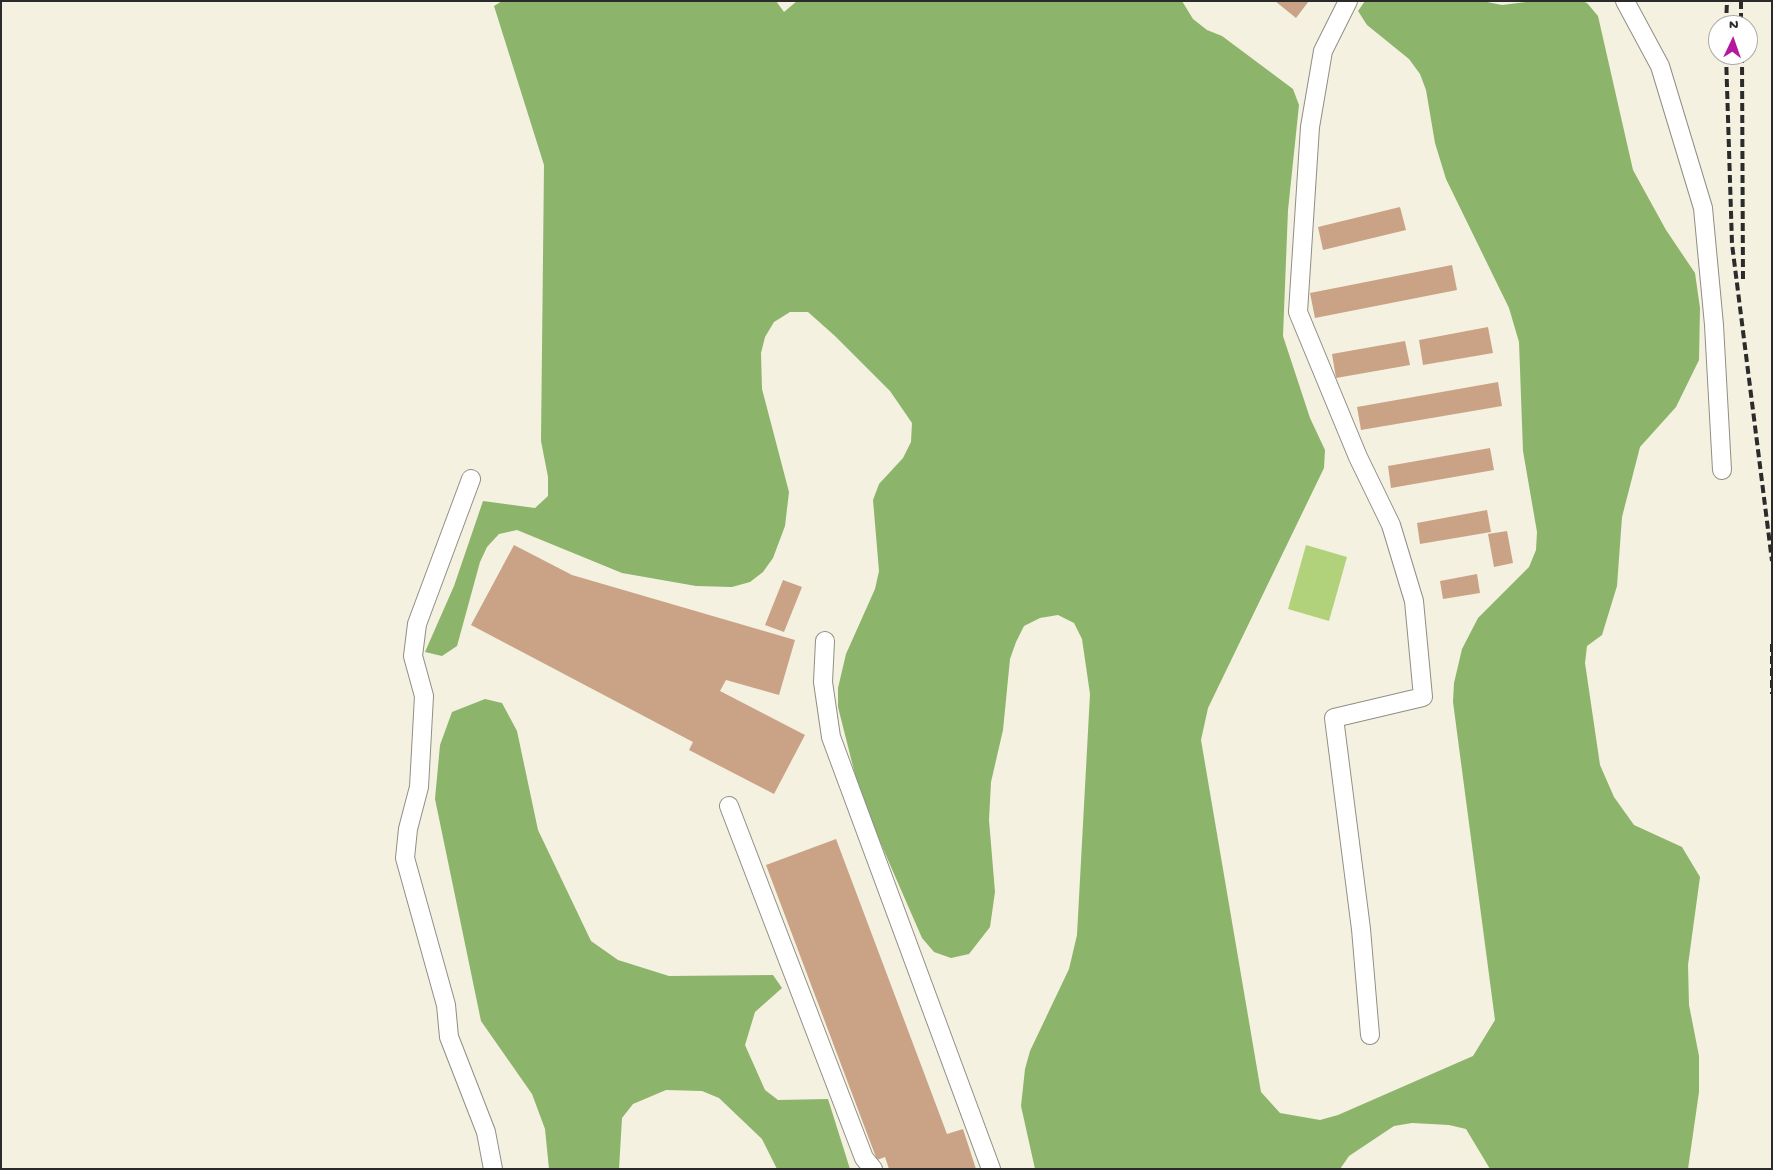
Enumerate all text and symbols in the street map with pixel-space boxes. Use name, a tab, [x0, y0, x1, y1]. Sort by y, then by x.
north arrow	[1708, 15, 1758, 65]
text: N	[1729, 17, 1739, 34]

